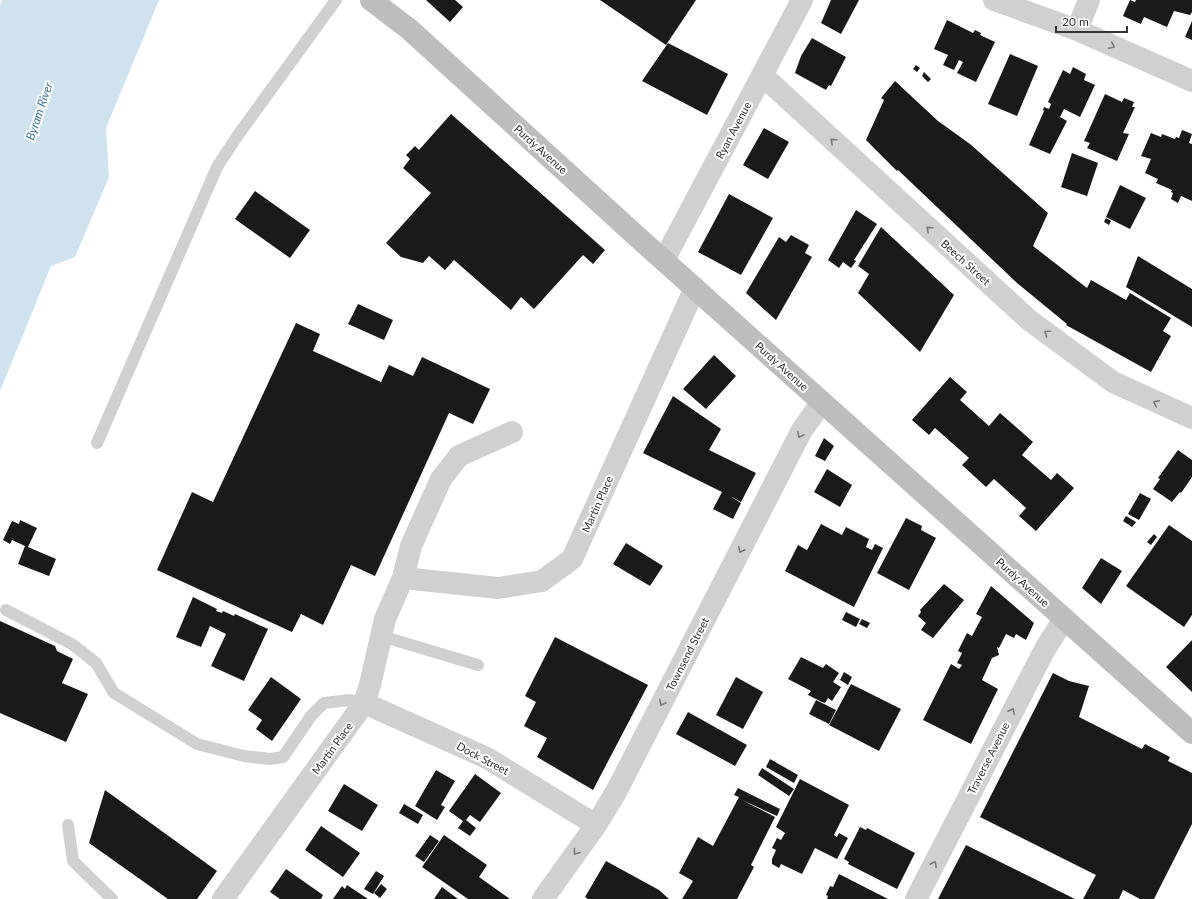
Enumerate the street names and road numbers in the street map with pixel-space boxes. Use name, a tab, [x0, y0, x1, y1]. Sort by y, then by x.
street label: Ryan Avenue	[713, 99, 754, 161]
street label: Purdy Avenue	[512, 122, 570, 176]
street label: Beech Street	[939, 236, 993, 288]
street label: Purdy Avenue	[753, 339, 811, 393]
street label: Martin Place	[579, 473, 615, 534]
street label: Purdy Avenue	[994, 555, 1052, 609]
street label: Townsend Street	[663, 615, 711, 693]
street label: Martin Place	[309, 719, 355, 776]
street label: Traverse Avenue	[964, 720, 1012, 796]
street label: Dock Street	[455, 739, 511, 777]

